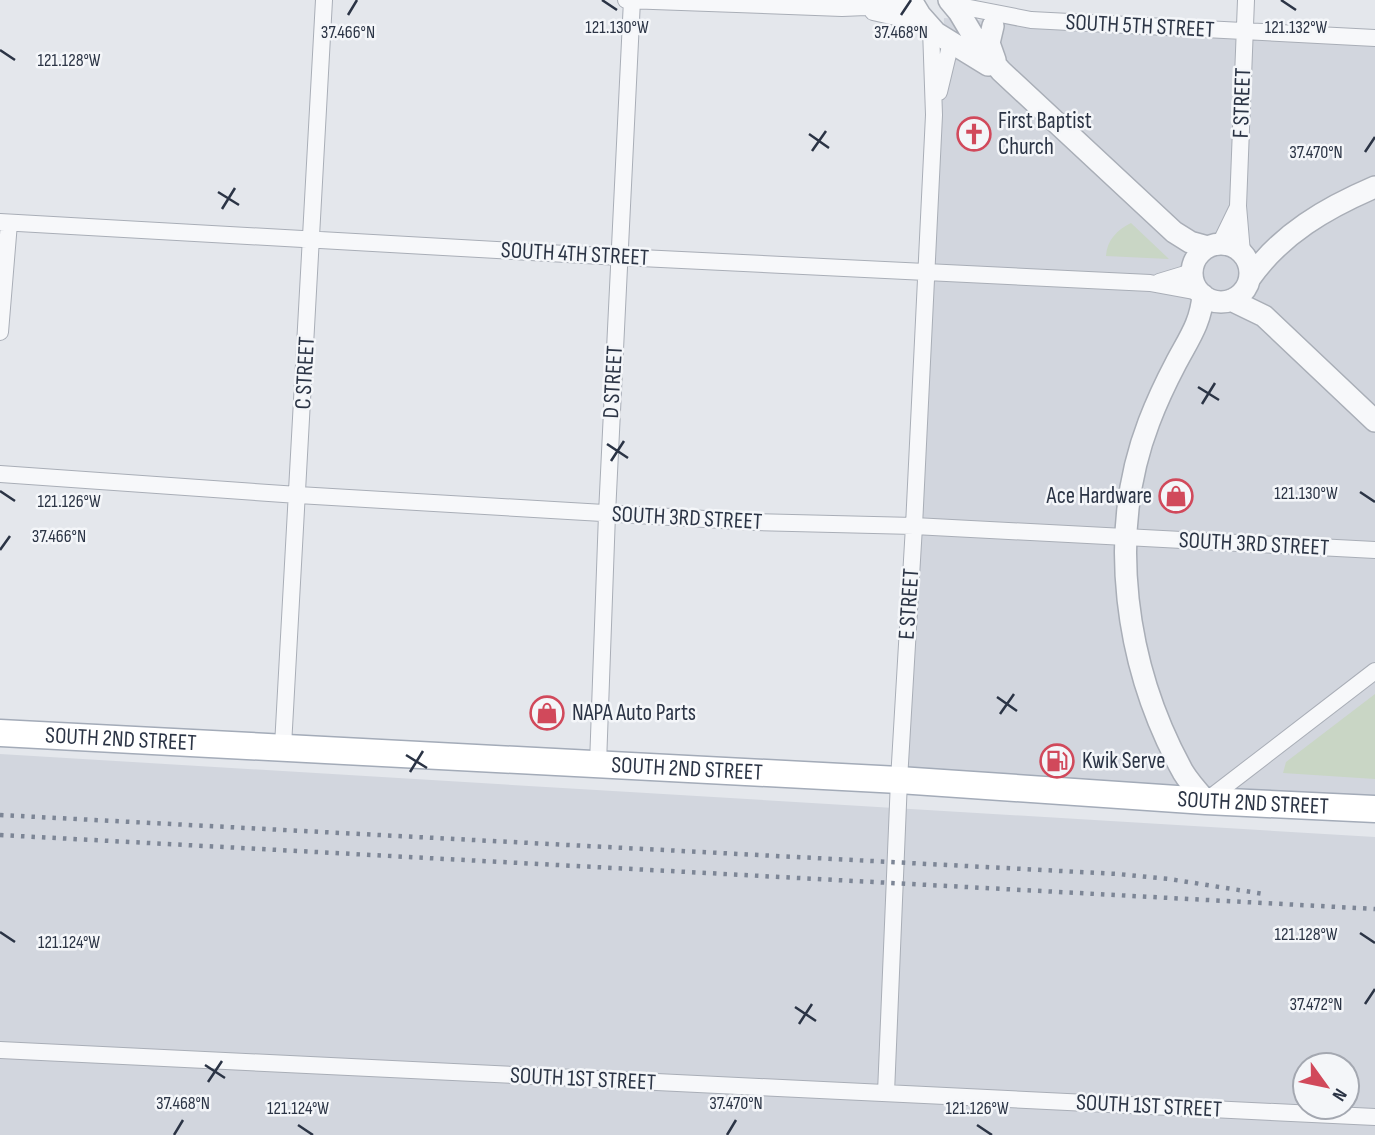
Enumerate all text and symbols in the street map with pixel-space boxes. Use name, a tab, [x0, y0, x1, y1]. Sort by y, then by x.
street label: SOUTH 5TH STREET	[1065, 8, 1215, 44]
text: 121.130°W	[585, 17, 649, 38]
text: 121.132°W	[1265, 17, 1328, 38]
text: 37.466°N	[321, 22, 375, 43]
text: 37.468°N	[874, 22, 928, 43]
text: 121.128°W	[38, 50, 101, 71]
street label: F STREET	[1227, 67, 1257, 139]
place label: First Baptist Church	[998, 107, 1092, 161]
church icon: First Baptist Church	[955, 115, 993, 153]
text: 37.470°N	[1289, 142, 1343, 163]
street label: SOUTH 4TH STREET	[500, 236, 650, 272]
street label: C STREET	[289, 336, 321, 410]
street label: D STREET	[597, 345, 629, 419]
shop icon: Ace Hardware	[1157, 477, 1195, 515]
place label: Ace Hardware	[1046, 482, 1152, 510]
text: 121.130°W	[1274, 483, 1338, 504]
text: 121.126°W	[37, 491, 101, 512]
street label: SOUTH 3RD STREET	[611, 500, 763, 536]
text: 37.466°N	[32, 526, 86, 547]
street label: SOUTH 3RD STREET	[1178, 526, 1330, 562]
street label: E STREET	[893, 568, 925, 640]
shop icon: NAPA Auto Parts	[528, 694, 566, 732]
place label: NAPA Auto Parts	[572, 699, 696, 727]
street label: SOUTH 2ND STREET	[44, 721, 197, 757]
fuel station icon: Kwik Serve	[1038, 742, 1076, 780]
place label: Kwik Serve	[1082, 747, 1166, 775]
street label: SOUTH 2ND STREET	[611, 751, 763, 787]
street label: SOUTH 2ND STREET	[1176, 785, 1329, 821]
text: 121.128°W	[1275, 924, 1338, 945]
text: 121.124°W	[38, 932, 100, 953]
text: 37.472°N	[1289, 994, 1343, 1015]
north arrow	[1291, 1051, 1361, 1121]
street label: SOUTH 1ST STREET	[509, 1061, 657, 1097]
text: N	[1327, 1084, 1351, 1105]
street label: SOUTH 1ST STREET	[1075, 1088, 1223, 1124]
text: 37.468°N	[156, 1093, 210, 1114]
text: 37.470°N	[709, 1093, 763, 1114]
text: 121.124°W	[267, 1098, 329, 1119]
text: 121.126°W	[945, 1098, 1009, 1119]

